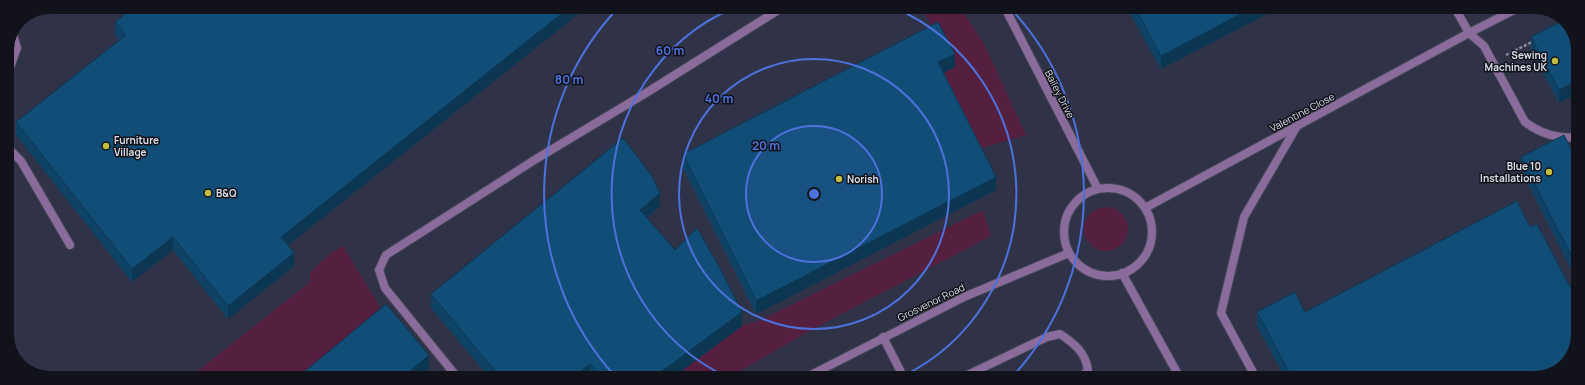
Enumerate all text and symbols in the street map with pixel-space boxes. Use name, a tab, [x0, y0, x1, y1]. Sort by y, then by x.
text: 60 m	[656, 42, 684, 59]
place label: Sewing Machines UK	[1485, 48, 1548, 74]
marker: Sewing Machines UK	[1550, 56, 1560, 66]
street label: Bailey Drive	[1042, 67, 1078, 121]
text: 80 m	[555, 71, 583, 88]
street label: Valentine Close	[1267, 89, 1337, 135]
text: 40 m	[705, 90, 733, 107]
place label: Furniture Village	[114, 133, 159, 159]
text: 20 m	[752, 137, 780, 154]
marker: Furniture Village	[101, 141, 111, 151]
place label: Blue 10 Installations	[1480, 159, 1542, 185]
marker: Blue 10 Installations	[1544, 167, 1554, 177]
place label: Norish	[847, 172, 879, 186]
marker: Norish	[834, 174, 844, 184]
place label: B&Q	[216, 186, 237, 200]
centre of rings	[807, 187, 821, 201]
marker: B&Q	[203, 188, 213, 198]
street label: Grosvenor Road	[895, 280, 967, 324]

